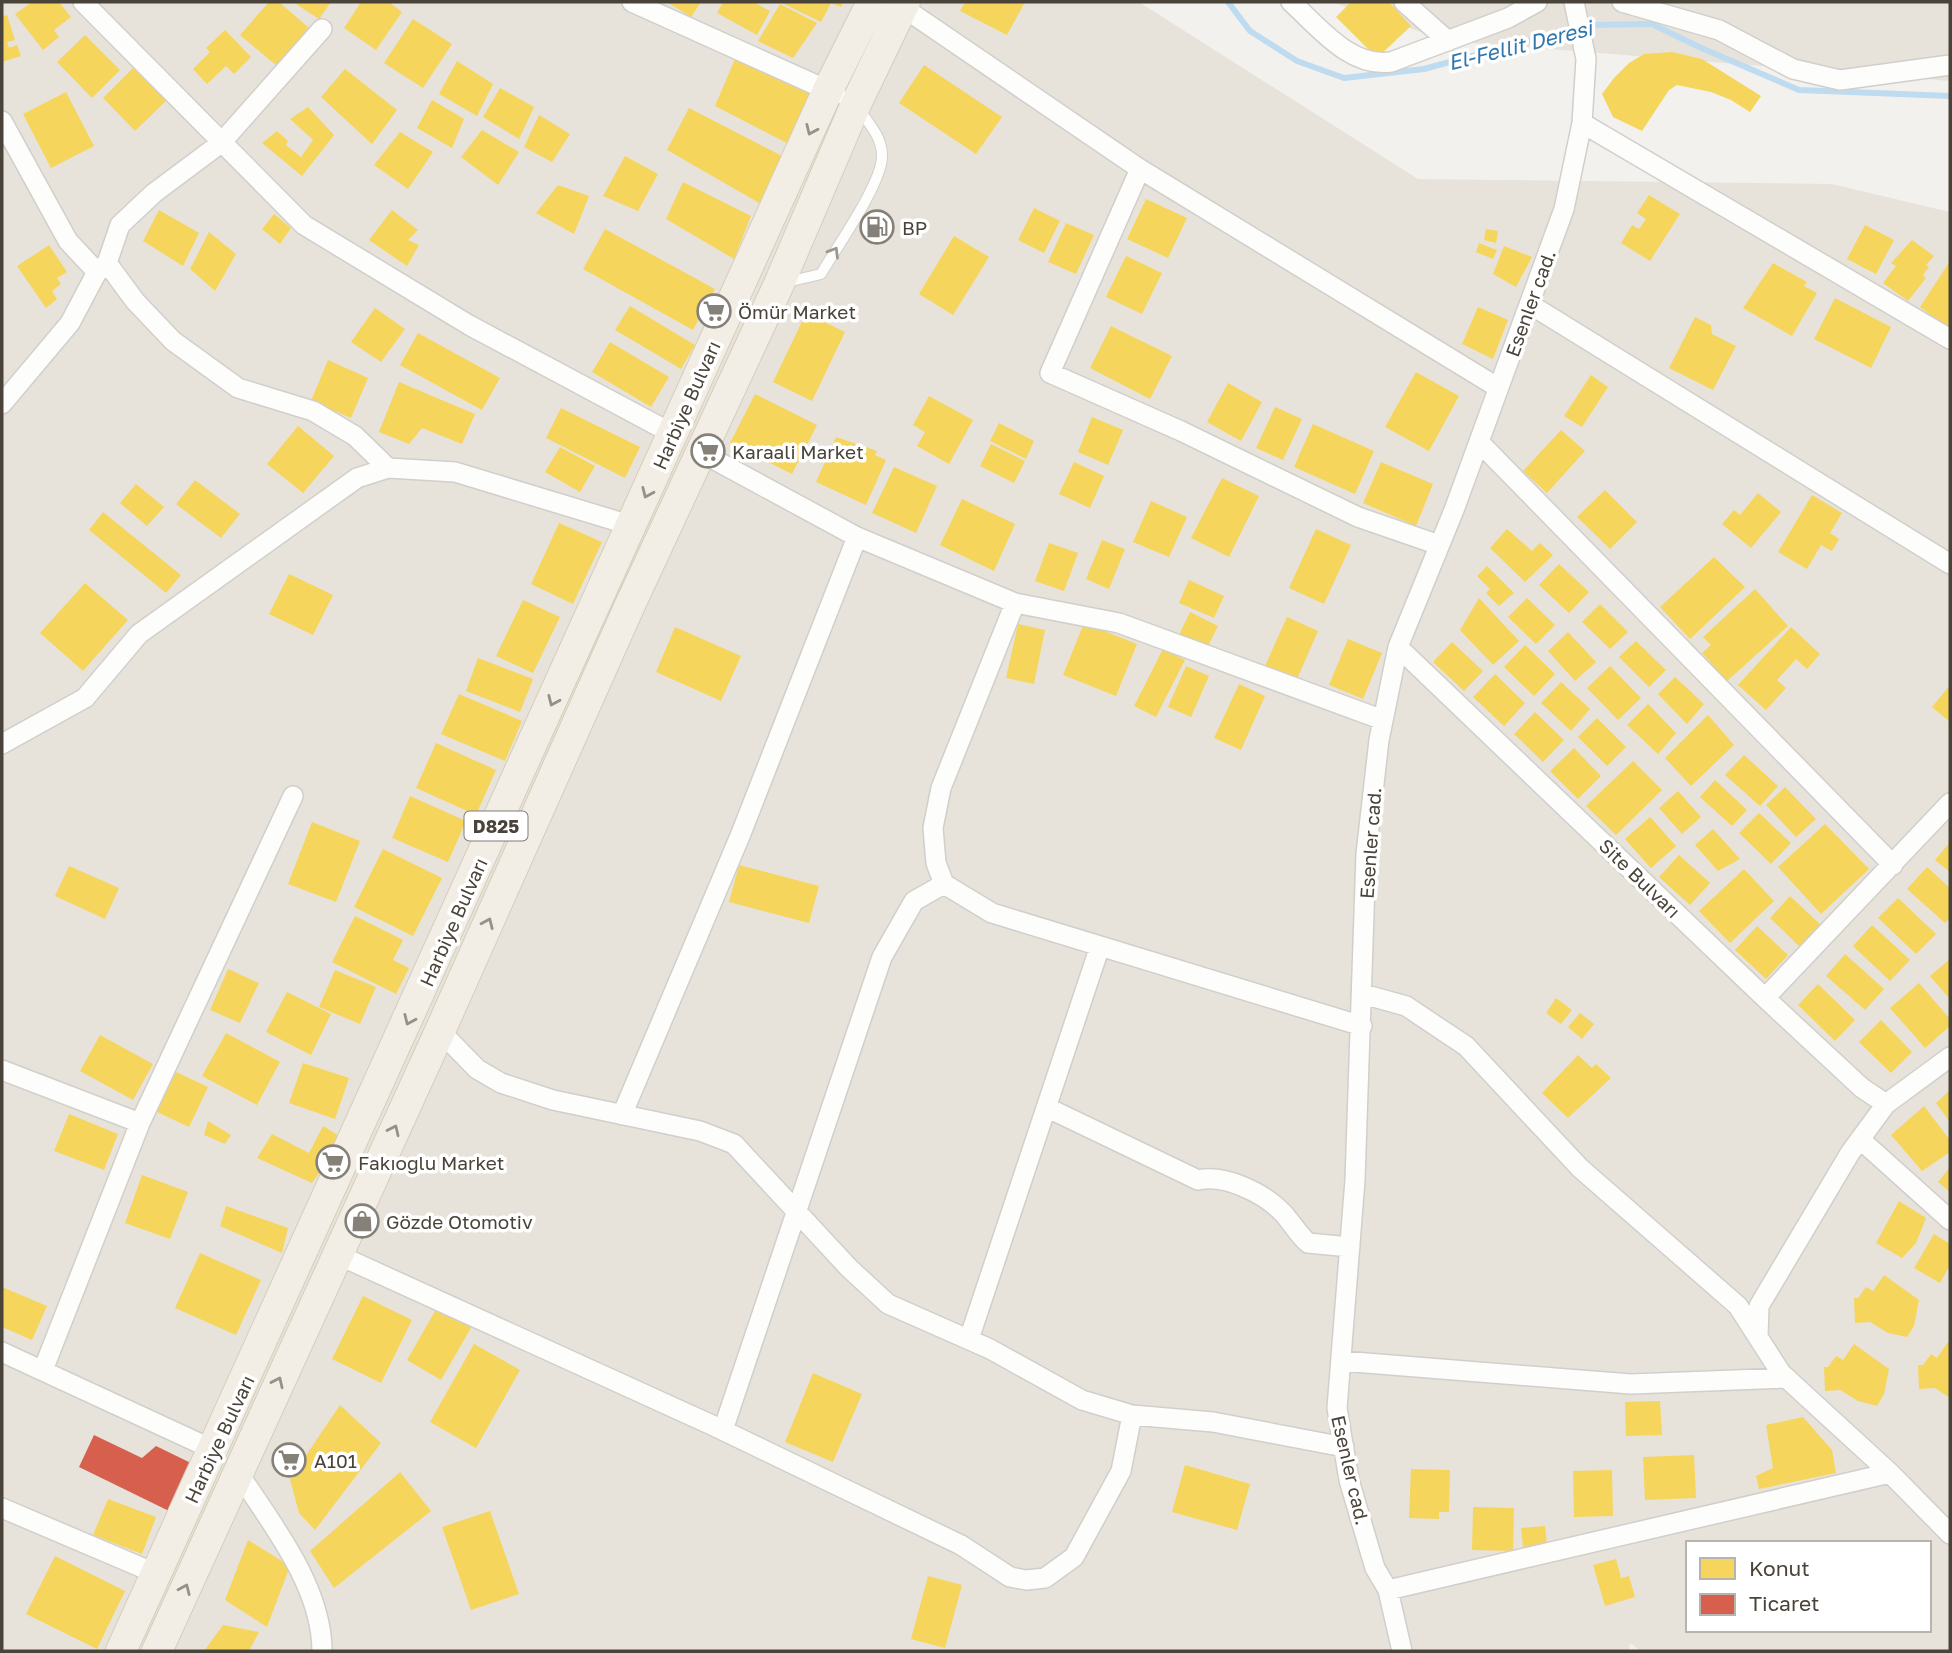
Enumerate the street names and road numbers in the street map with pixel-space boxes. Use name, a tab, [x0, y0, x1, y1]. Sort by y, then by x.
street label: Esenler cad.	[1500, 246, 1560, 360]
street label: Harbiye Bulvarı	[647, 337, 725, 473]
street label: Esenler cad.	[1355, 786, 1385, 900]
road number: D825	[464, 812, 528, 840]
street label: Site Bulvarı	[1595, 834, 1685, 922]
street label: Harbiye Bulvarı	[414, 854, 492, 990]
street label: Harbiye Bulvarı	[179, 1371, 259, 1507]
street label: Esenler cad.	[1327, 1413, 1375, 1527]

